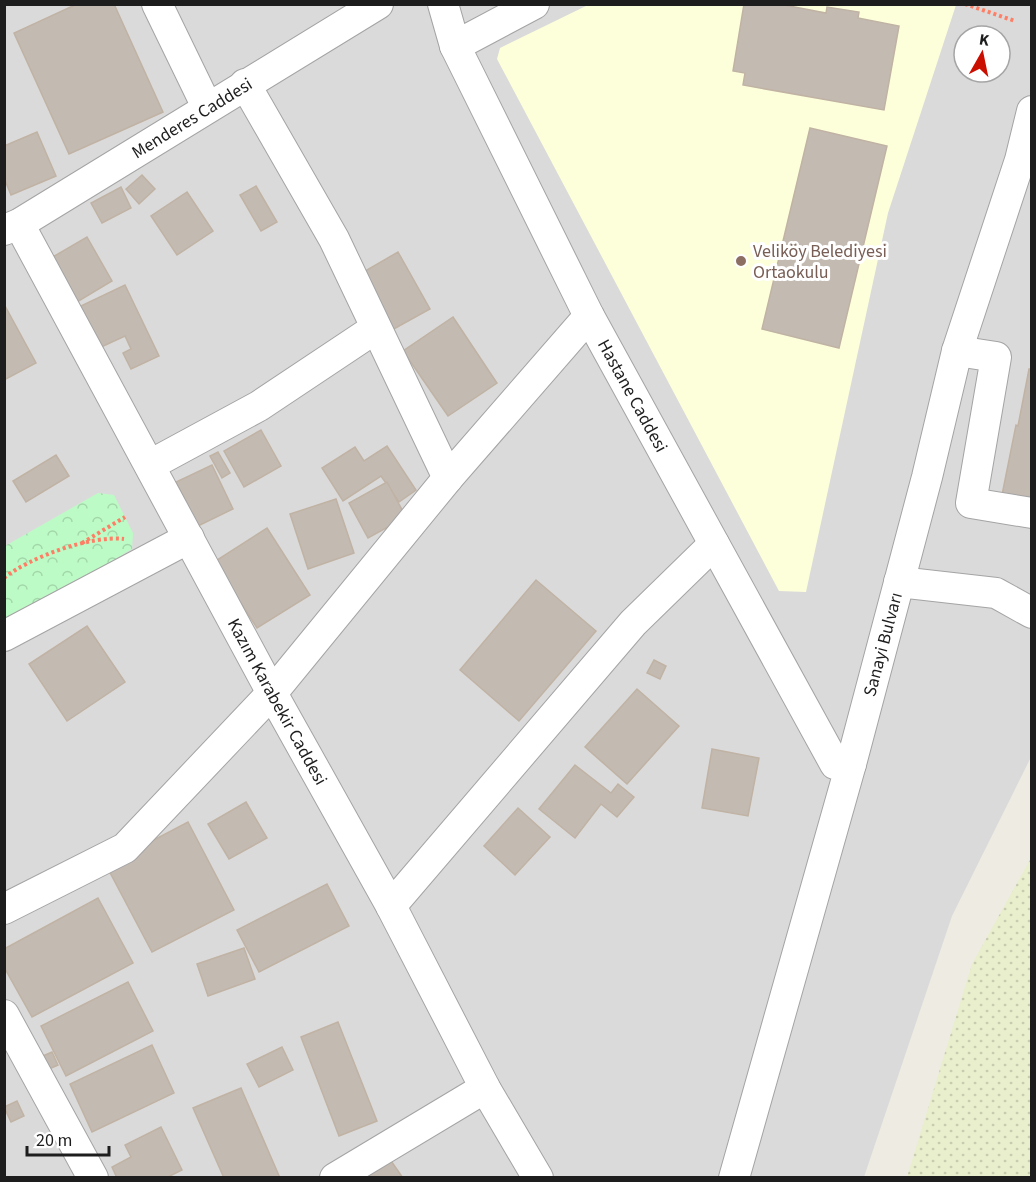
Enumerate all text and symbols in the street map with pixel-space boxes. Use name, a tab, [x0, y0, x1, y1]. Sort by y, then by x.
north arrow	[952, 24, 1012, 84]
text: K	[978, 29, 991, 52]
street label: Menderes Caddesi	[127, 72, 257, 165]
place label: Veliköy Belediyesi Ortaokulu	[753, 239, 887, 285]
marker: Veliköy Belediyesi Ortaokulu	[734, 254, 748, 268]
street label: Hastane Caddesi	[591, 335, 673, 457]
street label: Sanayi Bulvarı	[857, 590, 909, 699]
street label: Kazım Karabekir Caddesi	[221, 614, 333, 790]
scale bar	[27, 1119, 110, 1157]
text: 20 m	[36, 1128, 72, 1153]

